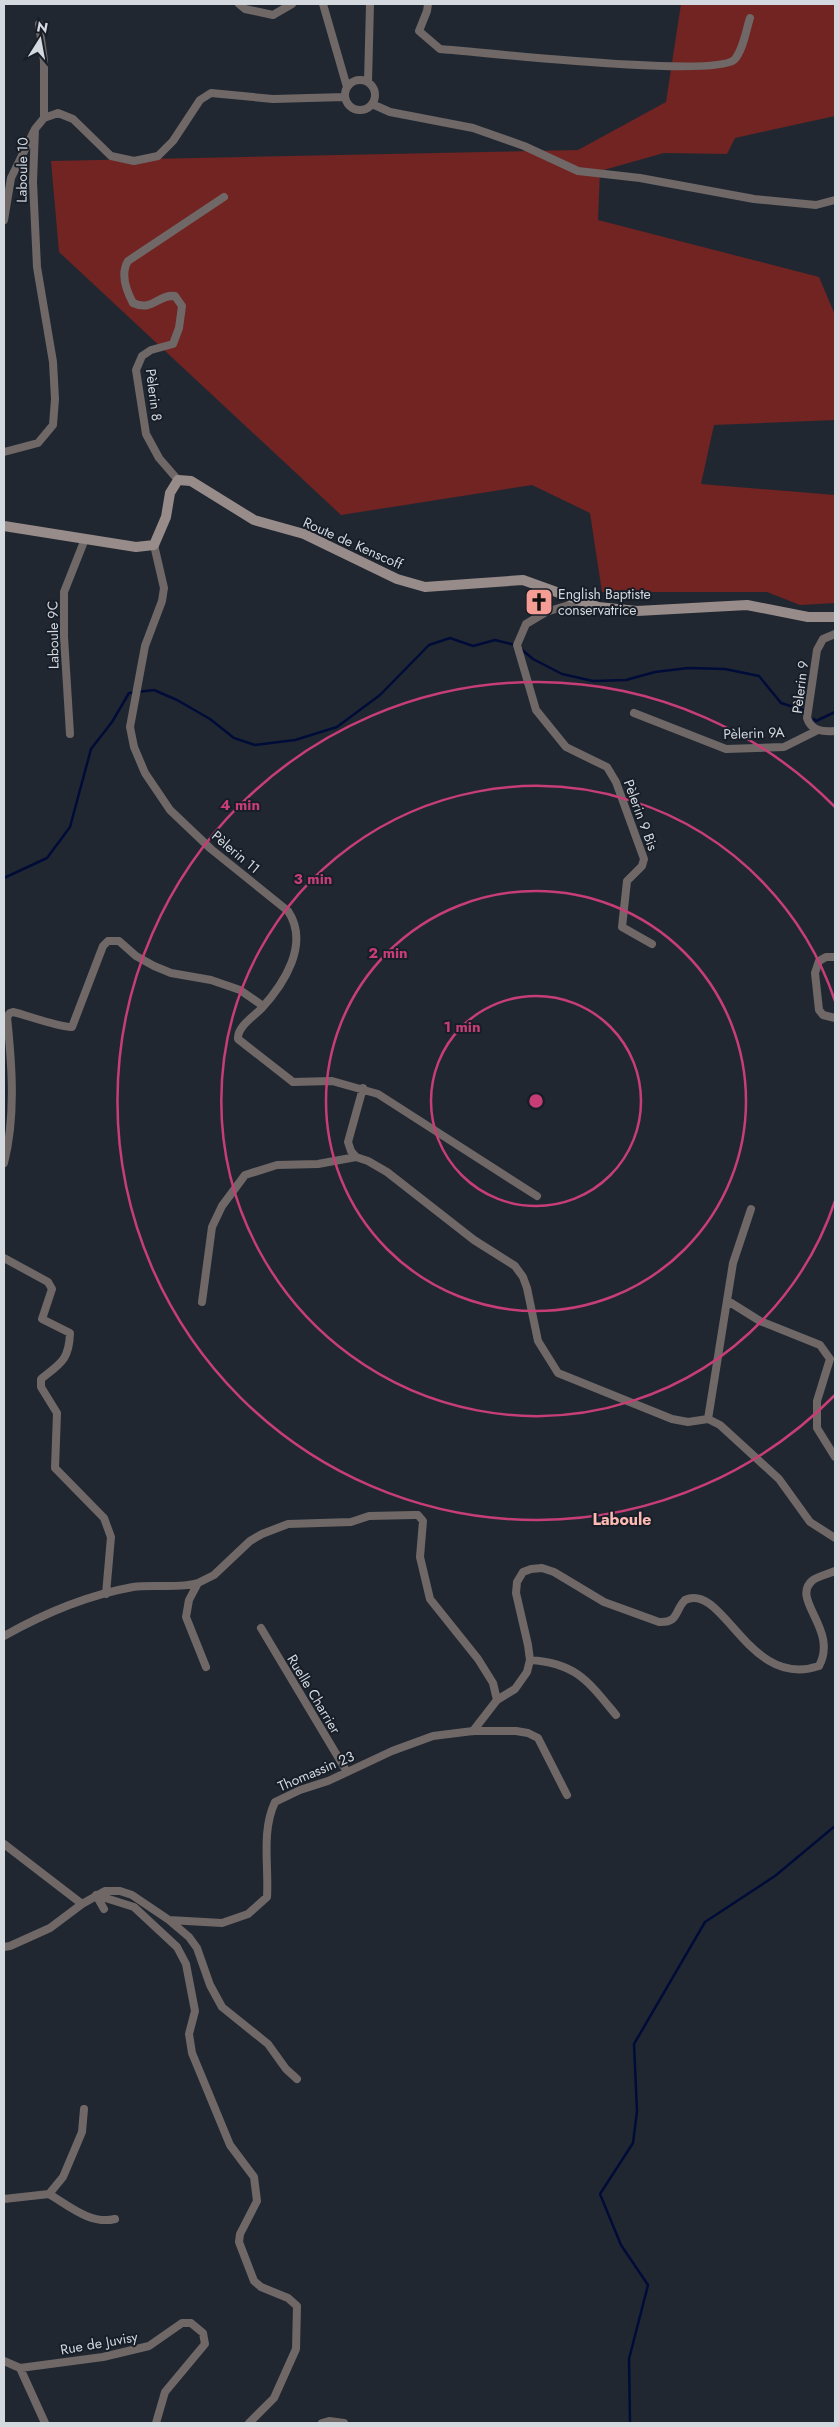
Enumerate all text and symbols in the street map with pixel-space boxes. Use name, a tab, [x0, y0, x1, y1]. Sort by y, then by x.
north arrow	[15, 15, 65, 65]
text: N	[35, 16, 50, 38]
street label: Laboule 10	[11, 137, 33, 203]
street label: Pèlerin 8	[141, 368, 167, 422]
street label: Route de Kenscoff	[300, 512, 407, 574]
place label: English Baptiste conservatrice	[558, 584, 651, 620]
church icon: English Baptiste conservatrice	[524, 587, 554, 617]
street label: Laboule 9C	[42, 601, 64, 669]
street label: Pèlerin 9	[787, 660, 813, 714]
street label: Pèlerin 9A	[723, 722, 786, 744]
street label: Pèlerin 9 Bis	[619, 777, 663, 854]
text: 4 min	[220, 794, 260, 816]
street label: Pèlerin 11	[208, 826, 264, 878]
text: 3 min	[294, 868, 332, 890]
text: 2 min	[368, 942, 408, 964]
text: 1 min	[443, 1016, 481, 1038]
centre of rings	[527, 1092, 545, 1110]
district label: Laboule	[592, 1508, 652, 1531]
street label: Ruelle Charrier	[282, 1651, 346, 1738]
street label: Thomassin 23	[275, 1746, 358, 1796]
street label: Rue de Juvisy	[59, 2326, 140, 2360]

